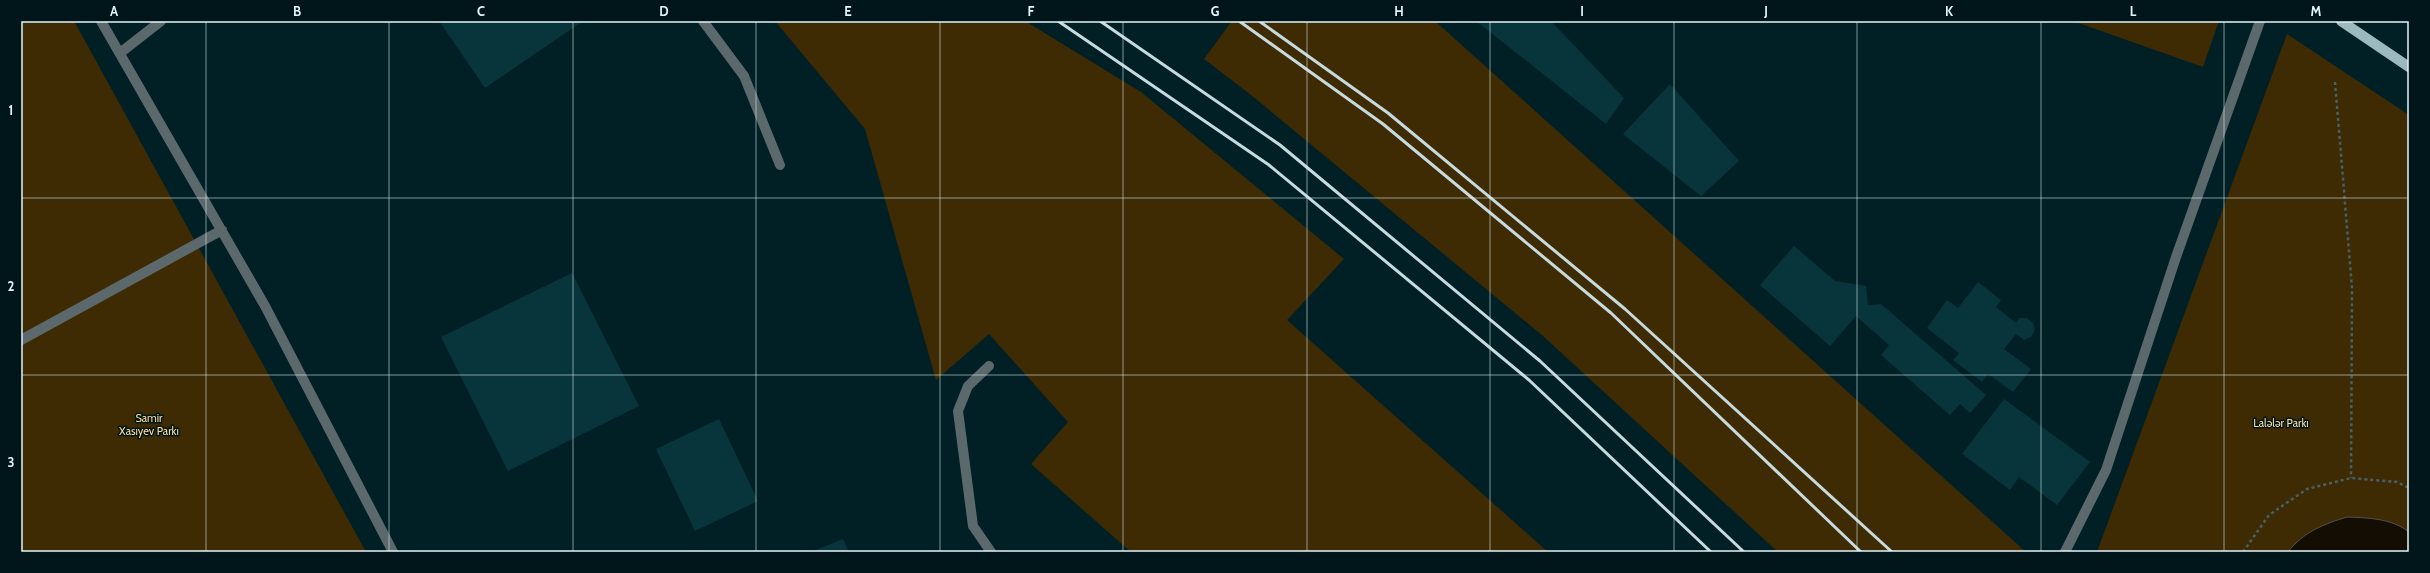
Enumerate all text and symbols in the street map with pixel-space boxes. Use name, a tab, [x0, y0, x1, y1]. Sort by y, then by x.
text: A	[110, 3, 119, 19]
text: B	[293, 3, 301, 19]
text: C	[477, 3, 485, 19]
text: D	[659, 3, 669, 19]
text: E	[844, 3, 852, 19]
text: F	[1028, 3, 1035, 19]
text: G	[1211, 3, 1220, 19]
text: H	[1394, 3, 1404, 19]
text: I	[1580, 3, 1584, 19]
text: J	[1763, 3, 1768, 19]
text: K	[1945, 3, 1954, 19]
text: L	[2130, 3, 2137, 19]
text: M	[2311, 3, 2322, 19]
text: 1	[9, 102, 13, 118]
text: 2	[8, 278, 15, 294]
park label: Samir Xasıyev Parkı	[119, 411, 179, 438]
park label: Lalələr Parkı	[2253, 416, 2309, 430]
text: 3	[7, 454, 15, 470]

